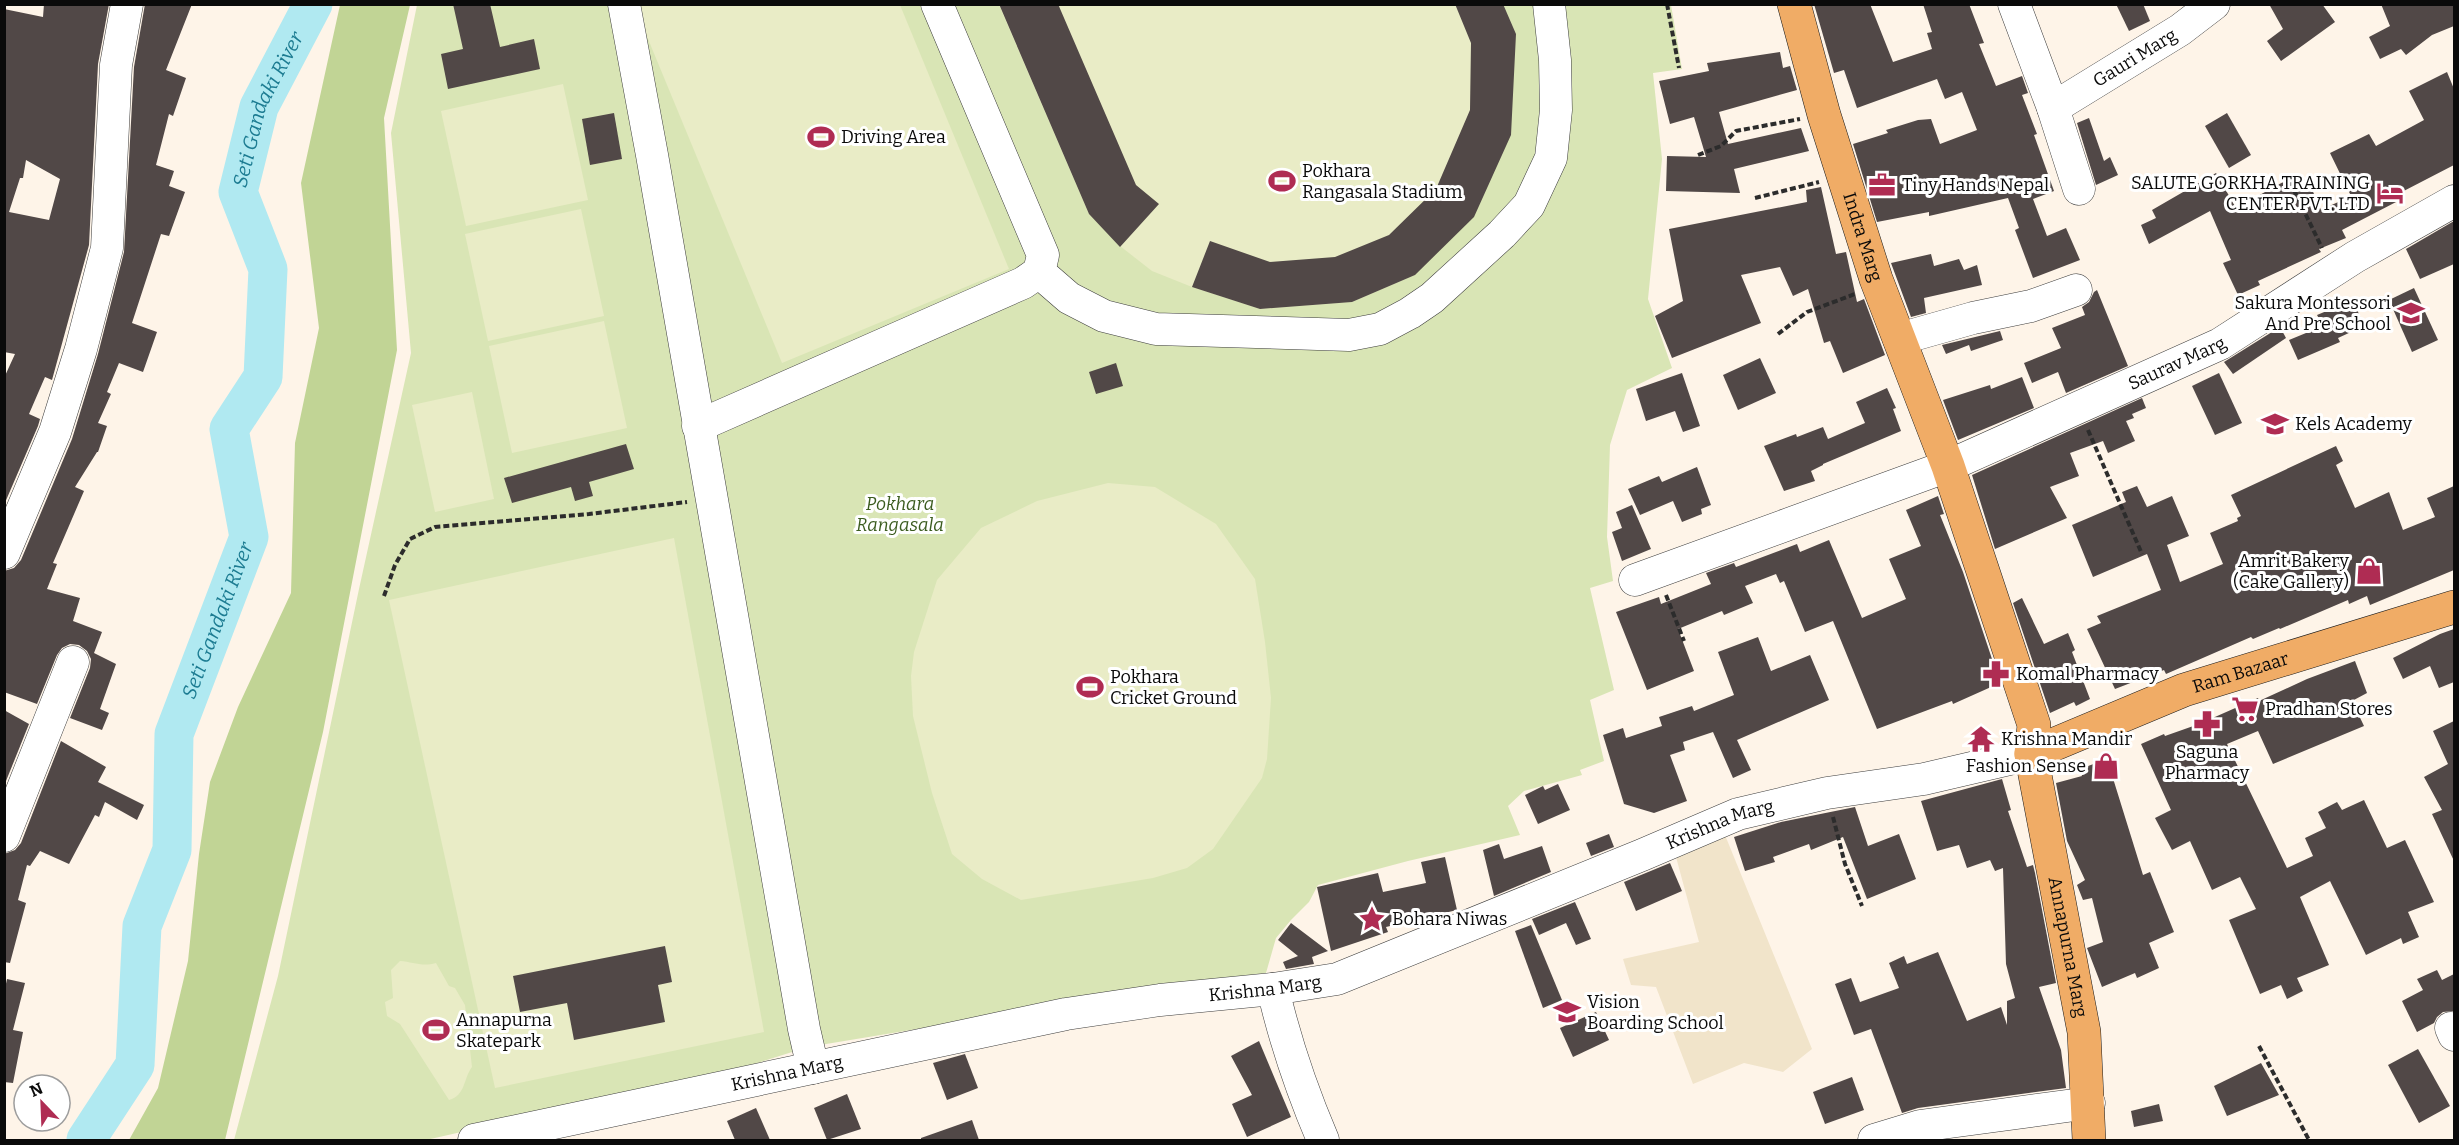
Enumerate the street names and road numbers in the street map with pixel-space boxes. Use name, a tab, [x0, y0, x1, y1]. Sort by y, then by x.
street label: Gauri Marg	[2089, 24, 2181, 92]
street label: Indra Marg	[1838, 190, 1887, 284]
street label: Saurav Marg	[2125, 332, 2230, 395]
street label: Ram Bazaar	[2190, 647, 2291, 698]
street label: Krishna Marg	[1663, 795, 1776, 854]
street label: Annapurna Marg	[2044, 875, 2092, 1019]
street label: Krishna Marg	[1208, 971, 1323, 1006]
street label: Krishna Marg	[729, 1051, 845, 1096]

